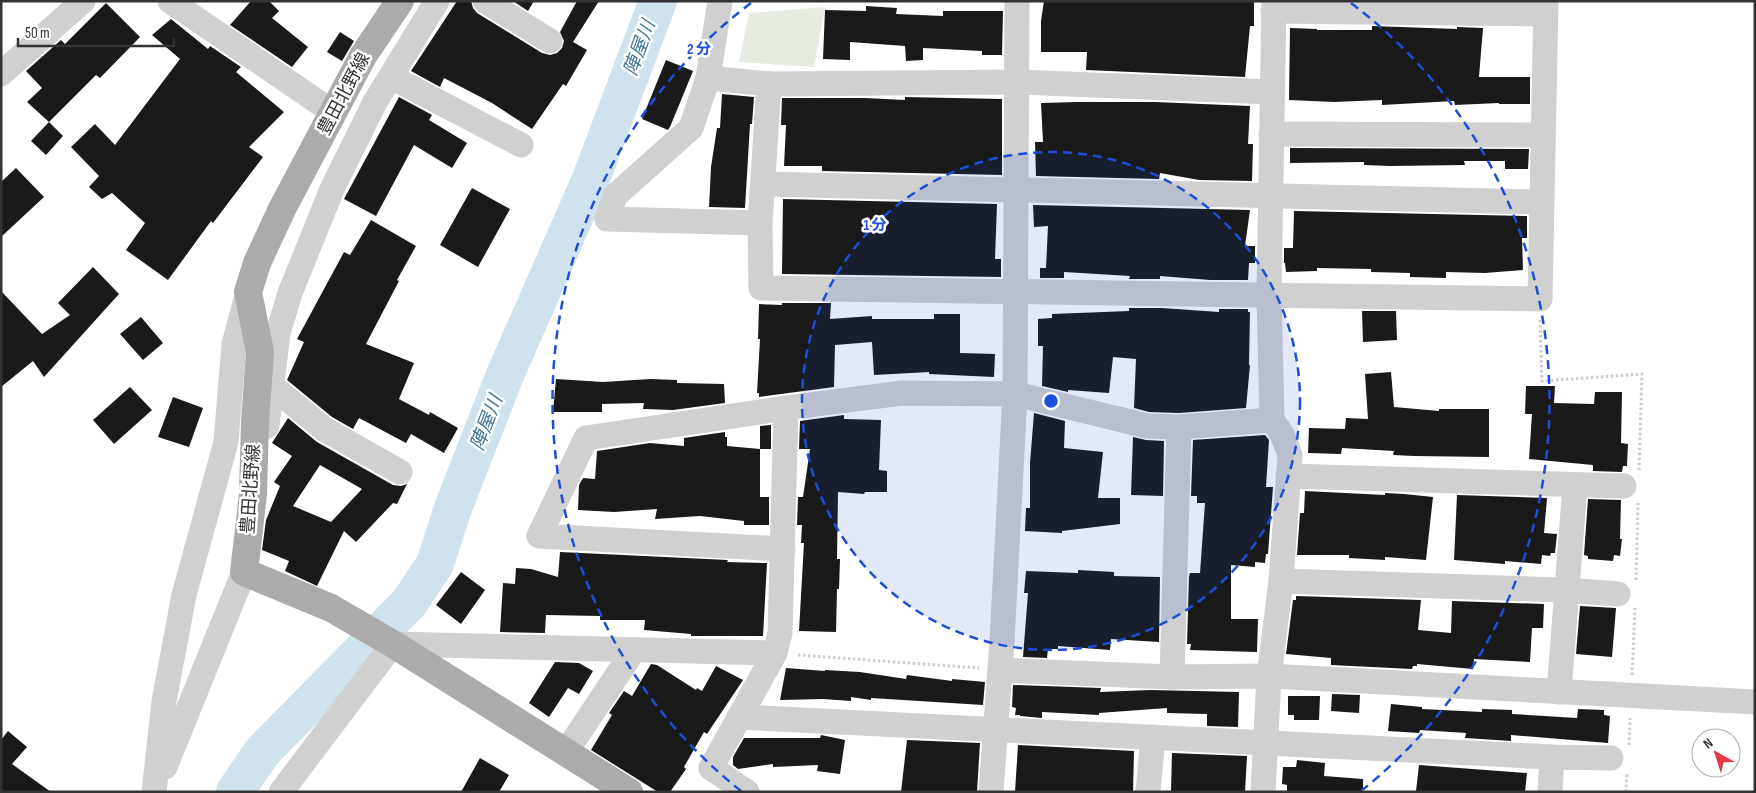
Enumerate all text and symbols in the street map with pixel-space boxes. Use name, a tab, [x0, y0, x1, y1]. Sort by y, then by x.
scale bar	[18, 15, 174, 47]
water label: 陣屋川	[619, 15, 661, 79]
text: 50 m	[25, 24, 50, 43]
text: 2 分	[687, 40, 711, 59]
street label: 豊田北野線	[314, 49, 374, 139]
text: 1 分	[863, 216, 887, 235]
water label: 陣屋川	[466, 390, 509, 454]
centre of rings	[1042, 392, 1060, 410]
street label: 豊田北野線	[237, 443, 265, 535]
north arrow	[1691, 728, 1741, 778]
text: N	[1700, 734, 1716, 752]

